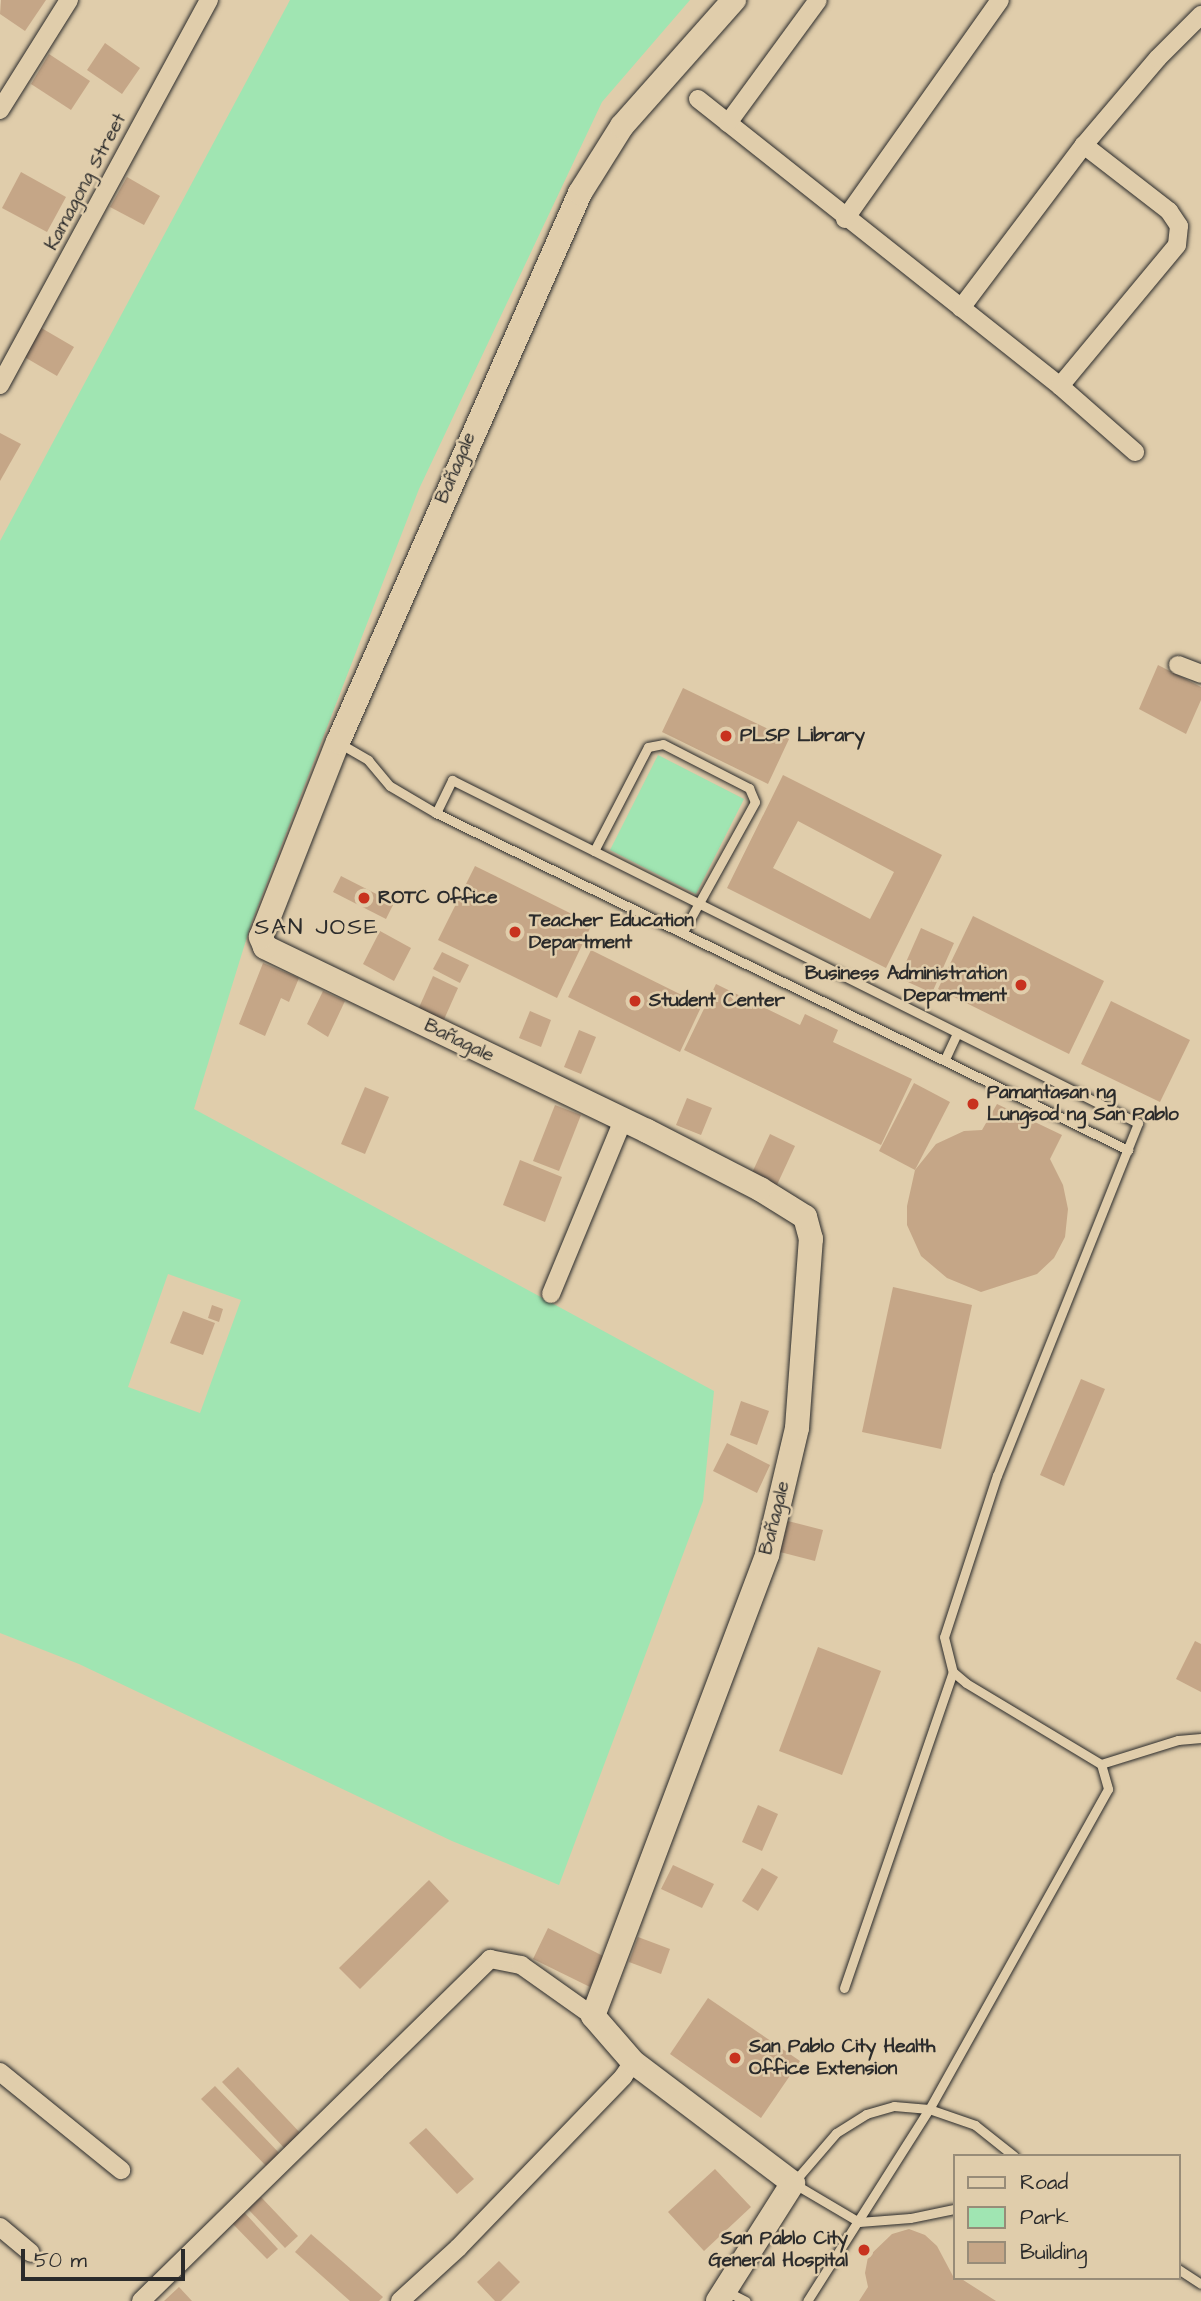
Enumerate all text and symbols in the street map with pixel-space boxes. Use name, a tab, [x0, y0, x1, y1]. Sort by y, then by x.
street label: Kamagong Street	[40, 110, 132, 254]
street label: Bañagale	[431, 429, 481, 507]
place label: PLSP Library	[740, 725, 865, 747]
marker: PLSP Library	[718, 728, 734, 744]
place label: ROTC Office	[378, 887, 498, 909]
marker: ROTC Office	[356, 890, 372, 906]
place label: Teacher Education Department	[529, 910, 694, 954]
district label: SAN JOSE	[255, 913, 379, 941]
marker: Teacher Education Department	[507, 924, 523, 940]
place label: Business Administration Department	[805, 963, 1007, 1007]
marker: Business Administration Department	[1013, 977, 1029, 993]
place label: Student Center	[649, 990, 785, 1012]
marker: Student Center	[627, 993, 643, 1009]
street label: Bañagale	[420, 1014, 498, 1068]
place label: Pamantasan ng Lungsod ng San Pablo	[987, 1082, 1179, 1126]
marker: Pamantasan ng Lungsod ng San Pablo	[965, 1096, 981, 1112]
street label: Bañagale	[755, 1479, 795, 1557]
place label: San Pablo City Health Office Extension	[749, 2036, 935, 2080]
marker: San Pablo City Health Office Extension	[727, 2050, 743, 2066]
legend	[953, 2154, 1180, 2280]
text: Road	[1020, 2168, 1068, 2197]
text: Park	[1020, 2203, 1069, 2232]
place label: San Pablo City General Hospital	[709, 2228, 848, 2272]
scale bar	[24, 2234, 189, 2278]
text: Building	[1020, 2238, 1087, 2267]
marker: San Pablo City General Hospital	[854, 2240, 874, 2260]
text: 50 m	[34, 2246, 87, 2275]

